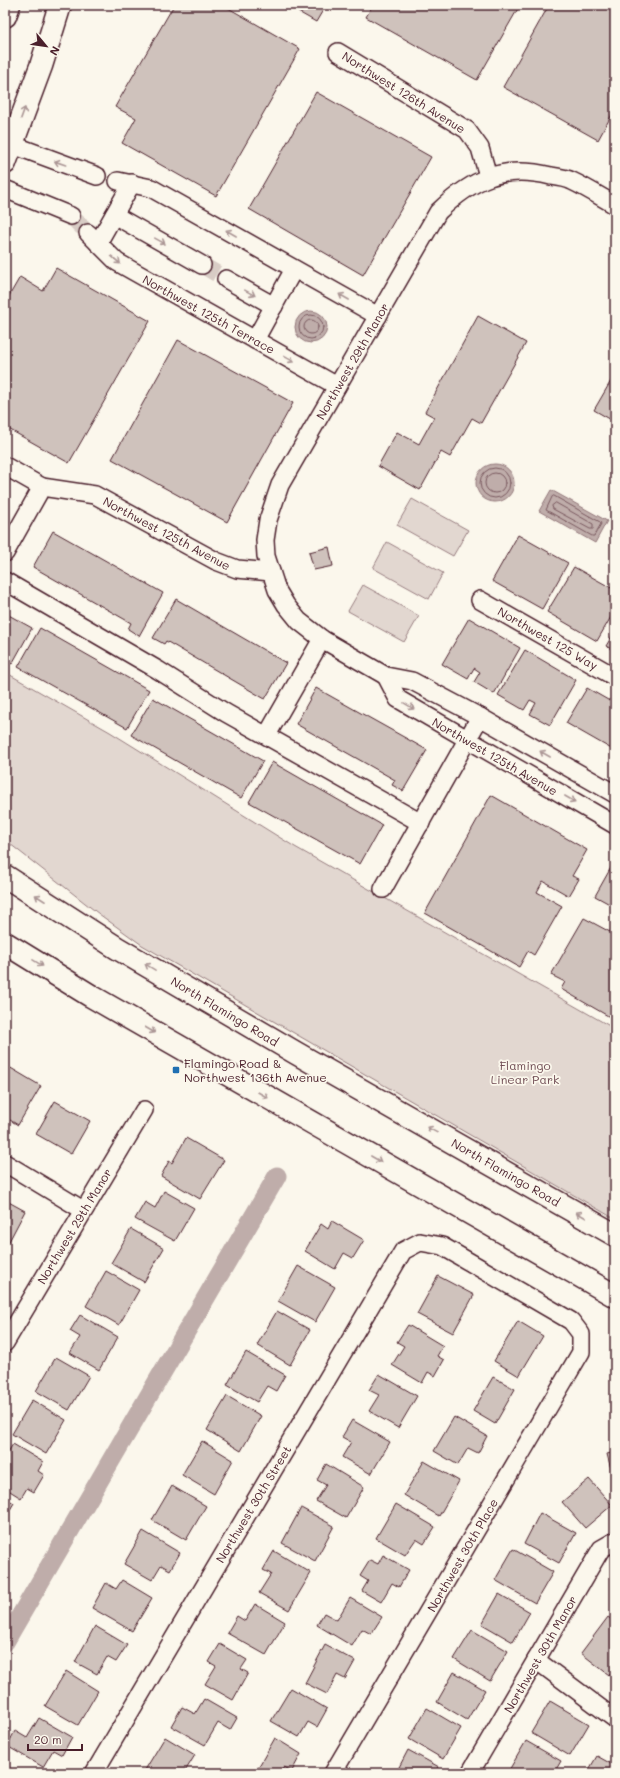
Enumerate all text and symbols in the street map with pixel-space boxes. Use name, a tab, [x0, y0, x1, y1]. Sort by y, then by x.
north arrow	[26, 26, 66, 66]
text: N	[47, 44, 64, 58]
street label: Northwest 126th Avenue	[339, 47, 469, 137]
one-way arrow	[20, 108, 28, 120]
one-way arrow	[55, 159, 67, 167]
one-way arrow	[225, 228, 237, 236]
one-way arrow	[154, 238, 166, 246]
one-way arrow	[110, 255, 121, 264]
street label: Northwest 125th Terrace	[140, 271, 278, 357]
one-way arrow	[244, 289, 256, 297]
one-way arrow	[338, 293, 350, 301]
street label: Northwest 29th Manor	[312, 300, 392, 422]
one-way arrow	[283, 356, 295, 364]
street label: Northwest 125th Avenue	[100, 493, 234, 573]
street label: Northwest 125 Way	[495, 603, 601, 673]
one-way arrow	[403, 702, 415, 710]
street label: Northwest 125th Avenue	[429, 714, 561, 798]
one-way arrow	[539, 750, 551, 757]
one-way arrow	[564, 796, 576, 803]
one-way arrow	[34, 894, 45, 902]
one-way arrow	[32, 960, 44, 968]
one-way arrow	[144, 962, 156, 970]
street label: North Flamingo Road	[168, 973, 282, 1050]
one-way arrow	[144, 1026, 156, 1034]
place label: Flamingo Road & Northwest 136th Avenue	[184, 1055, 327, 1085]
park label: Flamingo Linear Park	[491, 1057, 559, 1087]
marker: Flamingo Road & Northwest 136th Avenue	[171, 1065, 181, 1075]
one-way arrow	[257, 1091, 269, 1099]
one-way arrow	[426, 1126, 438, 1134]
street label: North Flamingo Road	[449, 1134, 563, 1210]
one-way arrow	[370, 1156, 382, 1163]
street label: Northwest 29th Manor	[33, 1165, 115, 1287]
one-way arrow	[575, 1211, 587, 1219]
street label: Northwest 30th Street	[212, 1442, 294, 1566]
street label: Northwest 30th Place	[423, 1495, 501, 1615]
street label: Northwest 30th Manor	[500, 1592, 580, 1716]
scale bar	[28, 1726, 82, 1752]
text: 20 m	[34, 1731, 62, 1747]

